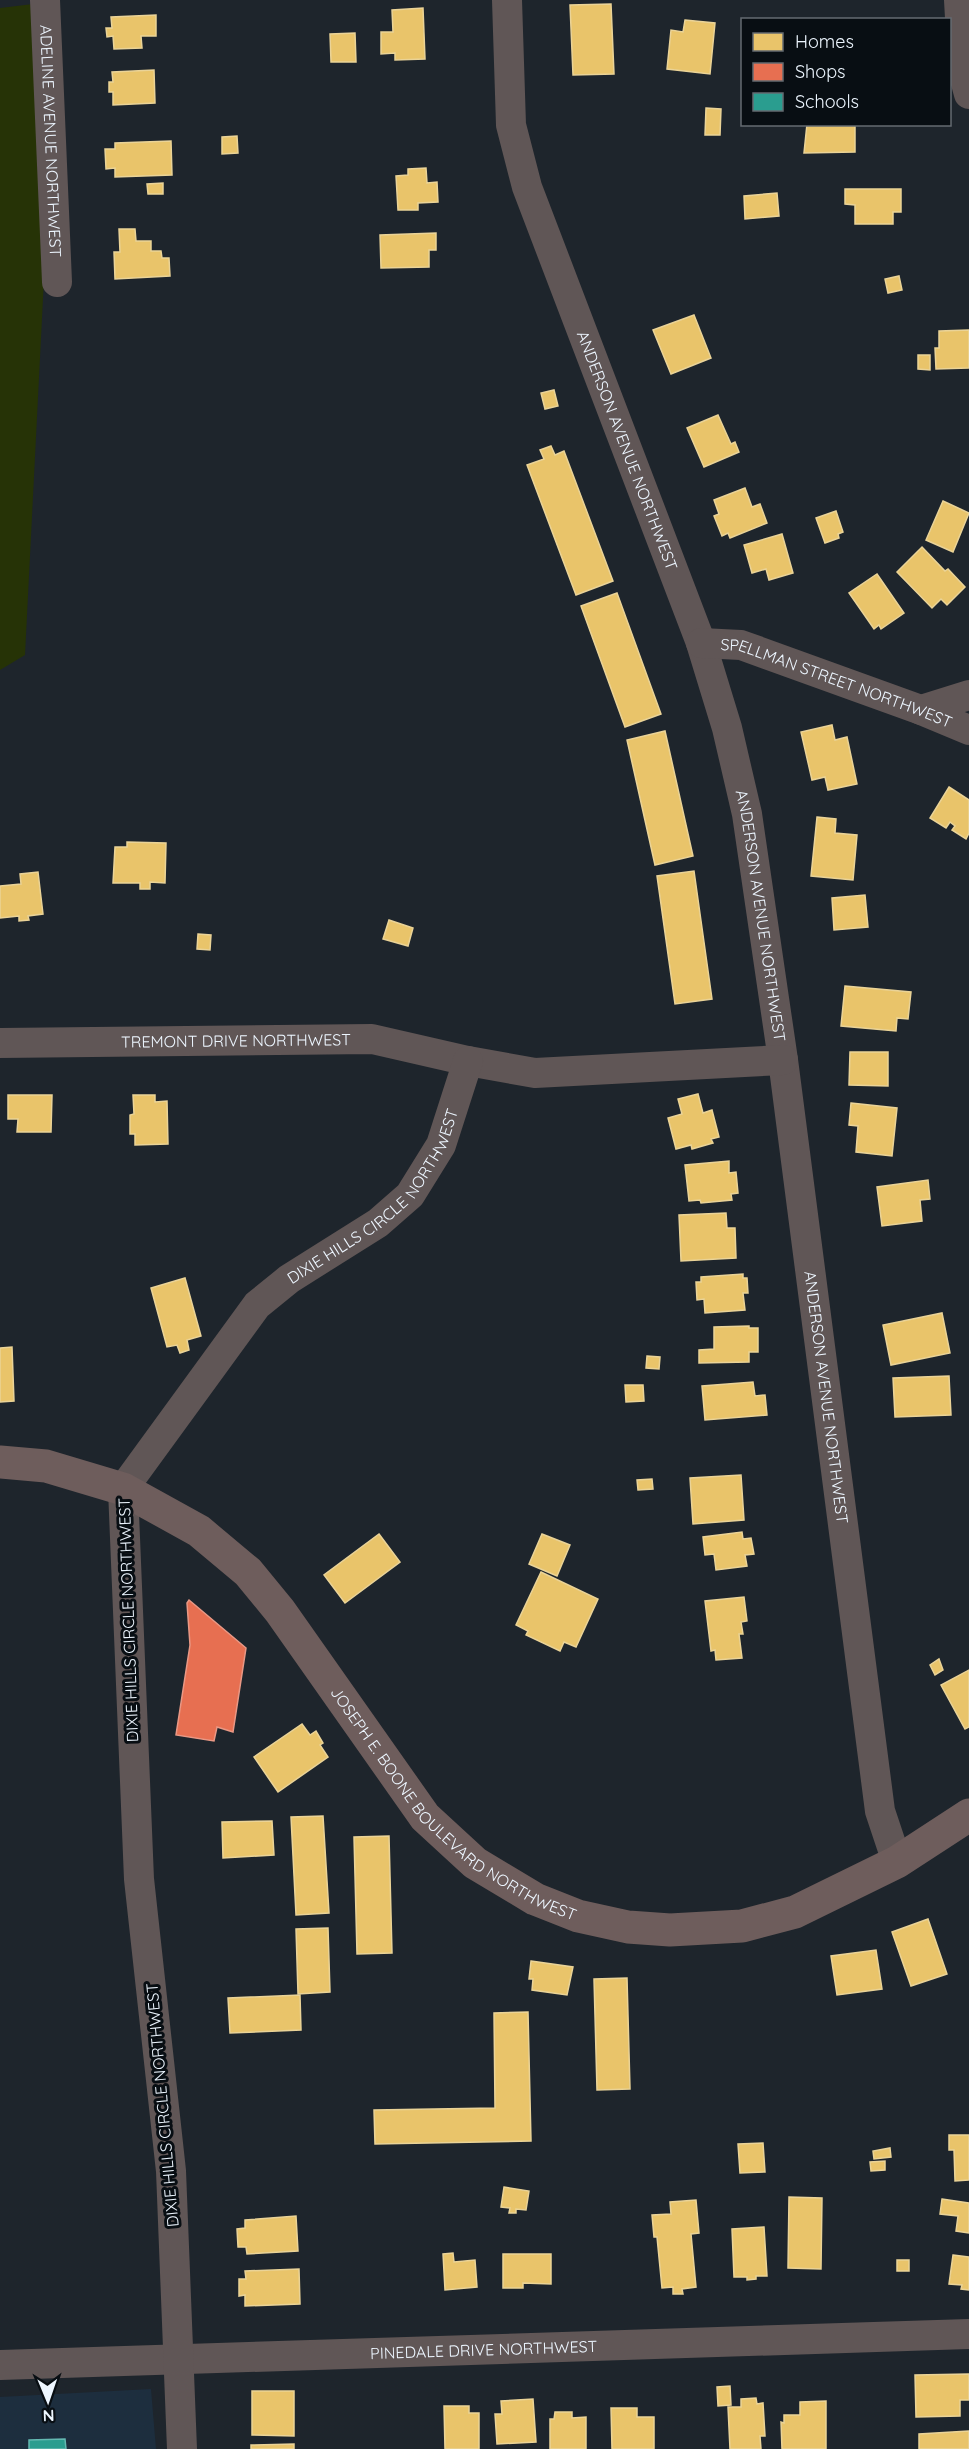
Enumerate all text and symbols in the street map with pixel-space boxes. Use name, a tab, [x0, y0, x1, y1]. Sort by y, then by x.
legend	[741, 18, 951, 126]
street label: ADELINE AVENUE NORTHWEST	[36, 24, 66, 258]
text: Homes	[795, 30, 854, 53]
text: Shops	[795, 60, 846, 83]
text: Schools	[795, 90, 859, 113]
street label: ANDERSON AVENUE NORTHWEST	[573, 328, 682, 573]
street label: SPELLMAN STREET NORTHWEST	[720, 634, 956, 732]
street label: ANDERSON AVENUE NORTHWEST	[732, 788, 790, 1043]
street label: TREMONT DRIVE NORTHWEST	[121, 1029, 351, 1052]
street label: DIXIE HILLS CIRCLE NORTHWEST	[283, 1106, 462, 1288]
street label: ANDERSON AVENUE NORTHWEST	[800, 1270, 853, 1525]
street label: DIXIE HILLS CIRCLE NORTHWEST	[114, 1497, 142, 1743]
street label: JOSEPH E. BOONE BOULEVARD NORTHWEST	[326, 1683, 580, 1925]
street label: DIXIE HILLS CIRCLE NORTHWEST	[141, 1982, 183, 2228]
street label: PINEDALE DRIVE NORTHWEST	[370, 2336, 598, 2363]
north arrow	[18, 2371, 78, 2431]
text: N	[42, 2406, 55, 2426]

